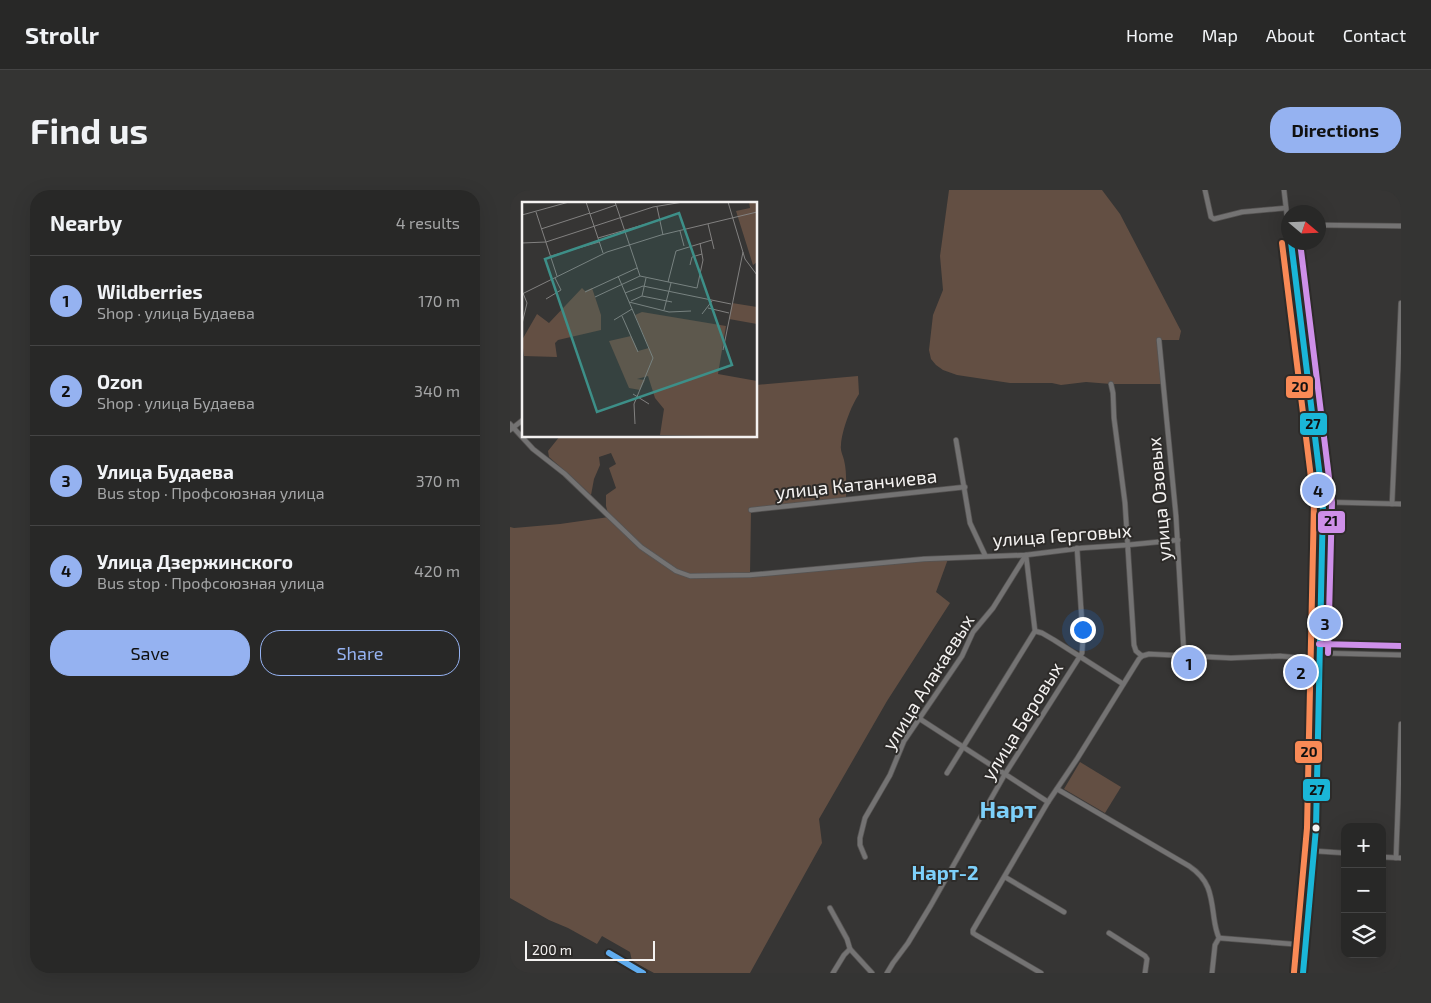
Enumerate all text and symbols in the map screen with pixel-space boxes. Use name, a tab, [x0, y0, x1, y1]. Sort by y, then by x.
text: Strollr	[25, 20, 99, 49]
text: Home	[1126, 24, 1174, 46]
text: Map	[1202, 24, 1238, 46]
text: About	[1266, 24, 1315, 46]
text: Contact	[1343, 24, 1406, 46]
button: Directions	[1270, 107, 1401, 153]
text: Find us	[30, 109, 148, 151]
inset map	[522, 202, 758, 438]
north arrow	[1281, 205, 1326, 250]
text: Nearby	[50, 210, 122, 235]
text: 4 results	[396, 213, 460, 232]
text: Wildberries	[97, 280, 203, 303]
text: 1	[63, 291, 69, 310]
text: 170 m	[418, 291, 460, 310]
text: Shop · улица Будаева	[97, 303, 255, 322]
text: Ozon	[97, 370, 143, 393]
line badge: 20	[1285, 375, 1314, 399]
text: 20	[1292, 378, 1309, 395]
text: 2	[61, 381, 71, 400]
text: 340 m	[414, 381, 460, 400]
text: Shop · улица Будаева	[97, 393, 255, 412]
line badge: 27	[1299, 412, 1328, 436]
text: 27	[1305, 415, 1321, 432]
street label: улица Озовых	[1142, 436, 1176, 562]
text: Улица Будаева	[97, 460, 234, 483]
street label: улица Катанчиева	[774, 464, 938, 504]
text: 3	[61, 471, 71, 490]
text: 370 m	[416, 471, 460, 490]
pin: 4	[1302, 471, 1334, 509]
text: Bus stop · Профсоюзная улица	[97, 483, 325, 502]
line badge: 21	[1317, 510, 1346, 534]
text: 21	[1324, 512, 1338, 529]
street label: улица Герговых	[992, 518, 1132, 552]
text: Улица Дзержинского	[97, 550, 293, 573]
text: 4	[61, 561, 71, 580]
text: 420 m	[414, 561, 460, 580]
text: Bus stop · Профсоюзная улица	[97, 573, 325, 592]
pin: 3	[1309, 604, 1341, 642]
street label: улица Алакаевых	[877, 610, 979, 754]
your location	[1070, 617, 1096, 643]
button: Save	[50, 630, 250, 676]
button: Share	[260, 630, 460, 676]
pin: 1	[1173, 644, 1205, 682]
pin: 2	[1285, 653, 1317, 691]
street label: улица Беровых	[976, 657, 1068, 785]
line badge: 20	[1294, 740, 1323, 764]
text: 20	[1301, 743, 1318, 760]
line badge: 27	[1302, 778, 1331, 802]
text: 27	[1309, 781, 1325, 798]
district label: Нарт	[979, 794, 1037, 823]
unlabelled marker	[1311, 823, 1321, 833]
map controls	[1341, 823, 1386, 958]
button: +	[1341, 823, 1386, 868]
district label: Нарт-2	[911, 860, 979, 884]
button: −	[1341, 868, 1386, 913]
button: layers	[1341, 913, 1386, 958]
scale bar	[525, 938, 655, 961]
text: 200 m	[532, 941, 572, 958]

